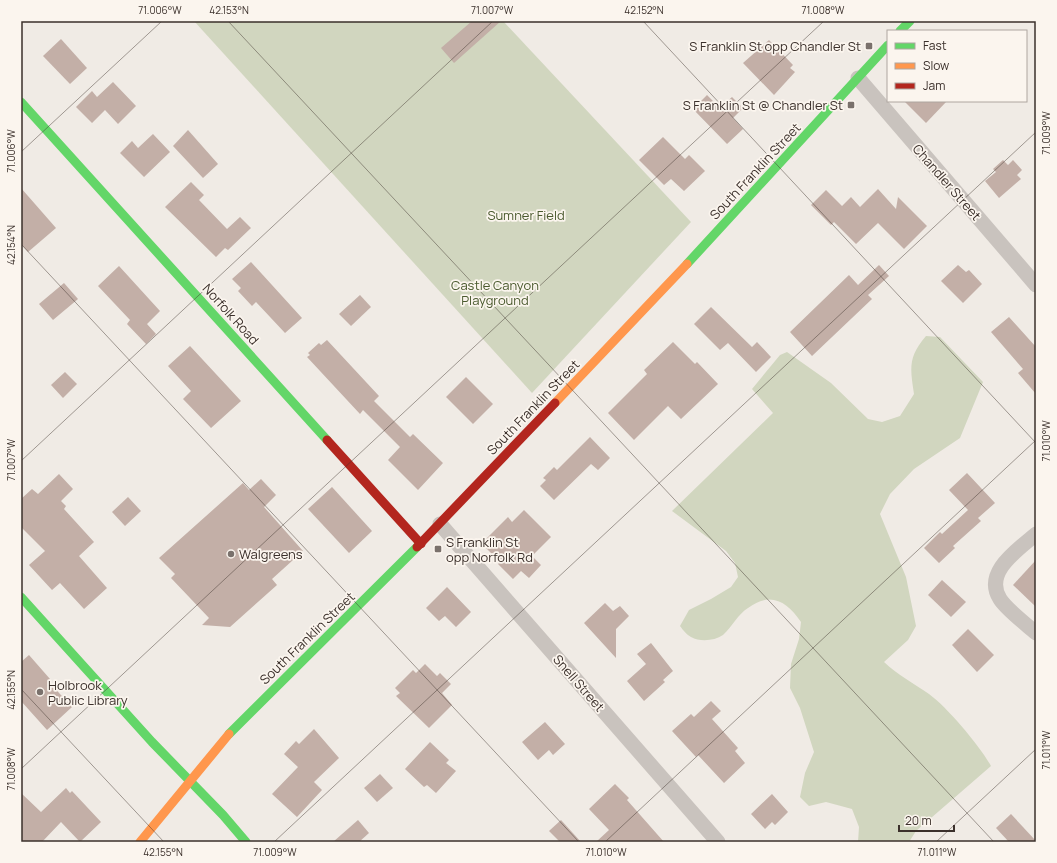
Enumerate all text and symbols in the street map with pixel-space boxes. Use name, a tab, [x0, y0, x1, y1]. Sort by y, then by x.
text: 71.006°W	[138, 3, 182, 17]
text: 42.153°N	[209, 3, 249, 17]
text: 71.007°W	[471, 3, 514, 17]
text: 42.152°N	[624, 3, 664, 17]
text: 71.008°W	[802, 3, 845, 17]
legend	[887, 30, 1027, 102]
place label: S Franklin St opp Chandler St	[689, 37, 861, 55]
text: Fast	[923, 37, 947, 54]
marker: S Franklin St opp Chandler St	[864, 41, 874, 51]
text: Slow	[923, 57, 949, 74]
text: Jam	[923, 77, 945, 94]
place label: S Franklin St @ Chandler St	[683, 96, 843, 114]
marker: S Franklin St @ Chandler St	[846, 100, 856, 110]
text: 71.009°W	[1039, 111, 1053, 155]
street label: South Franklin Street	[705, 119, 805, 223]
text: 71.006°W	[4, 129, 18, 173]
street label: Chandler Street	[909, 140, 985, 224]
park label: Sumner Field	[487, 206, 565, 224]
text: 42.154°N	[4, 225, 18, 265]
park label: Castle Canyon Playground	[451, 276, 539, 309]
street label: Norfolk Road	[199, 280, 263, 348]
street label: South Franklin Street	[483, 355, 583, 459]
text: 71.010°W	[1039, 420, 1053, 462]
text: 71.007°W	[4, 438, 18, 481]
place label: S Franklin St opp Norfolk Rd	[446, 533, 533, 566]
marker: S Franklin St opp Norfolk Rd	[433, 544, 443, 554]
place label: Walgreens	[239, 545, 303, 563]
marker: Walgreens	[226, 549, 236, 559]
street label: South Franklin Street	[255, 588, 359, 688]
street label: Snell Street	[549, 651, 609, 715]
text: 42.155°N	[4, 670, 18, 710]
place label: Holbrook Public Library	[48, 676, 128, 709]
marker: Holbrook Public Library	[35, 687, 45, 697]
text: 71.011°W	[1039, 730, 1053, 769]
text: 71.008°W	[4, 747, 18, 790]
scale bar	[899, 807, 954, 833]
text: 20 m	[905, 812, 932, 829]
text: 42.155°N	[143, 845, 183, 859]
text: 71.009°W	[253, 845, 297, 859]
text: 71.010°W	[585, 845, 627, 859]
text: 71.011°W	[918, 845, 957, 859]

